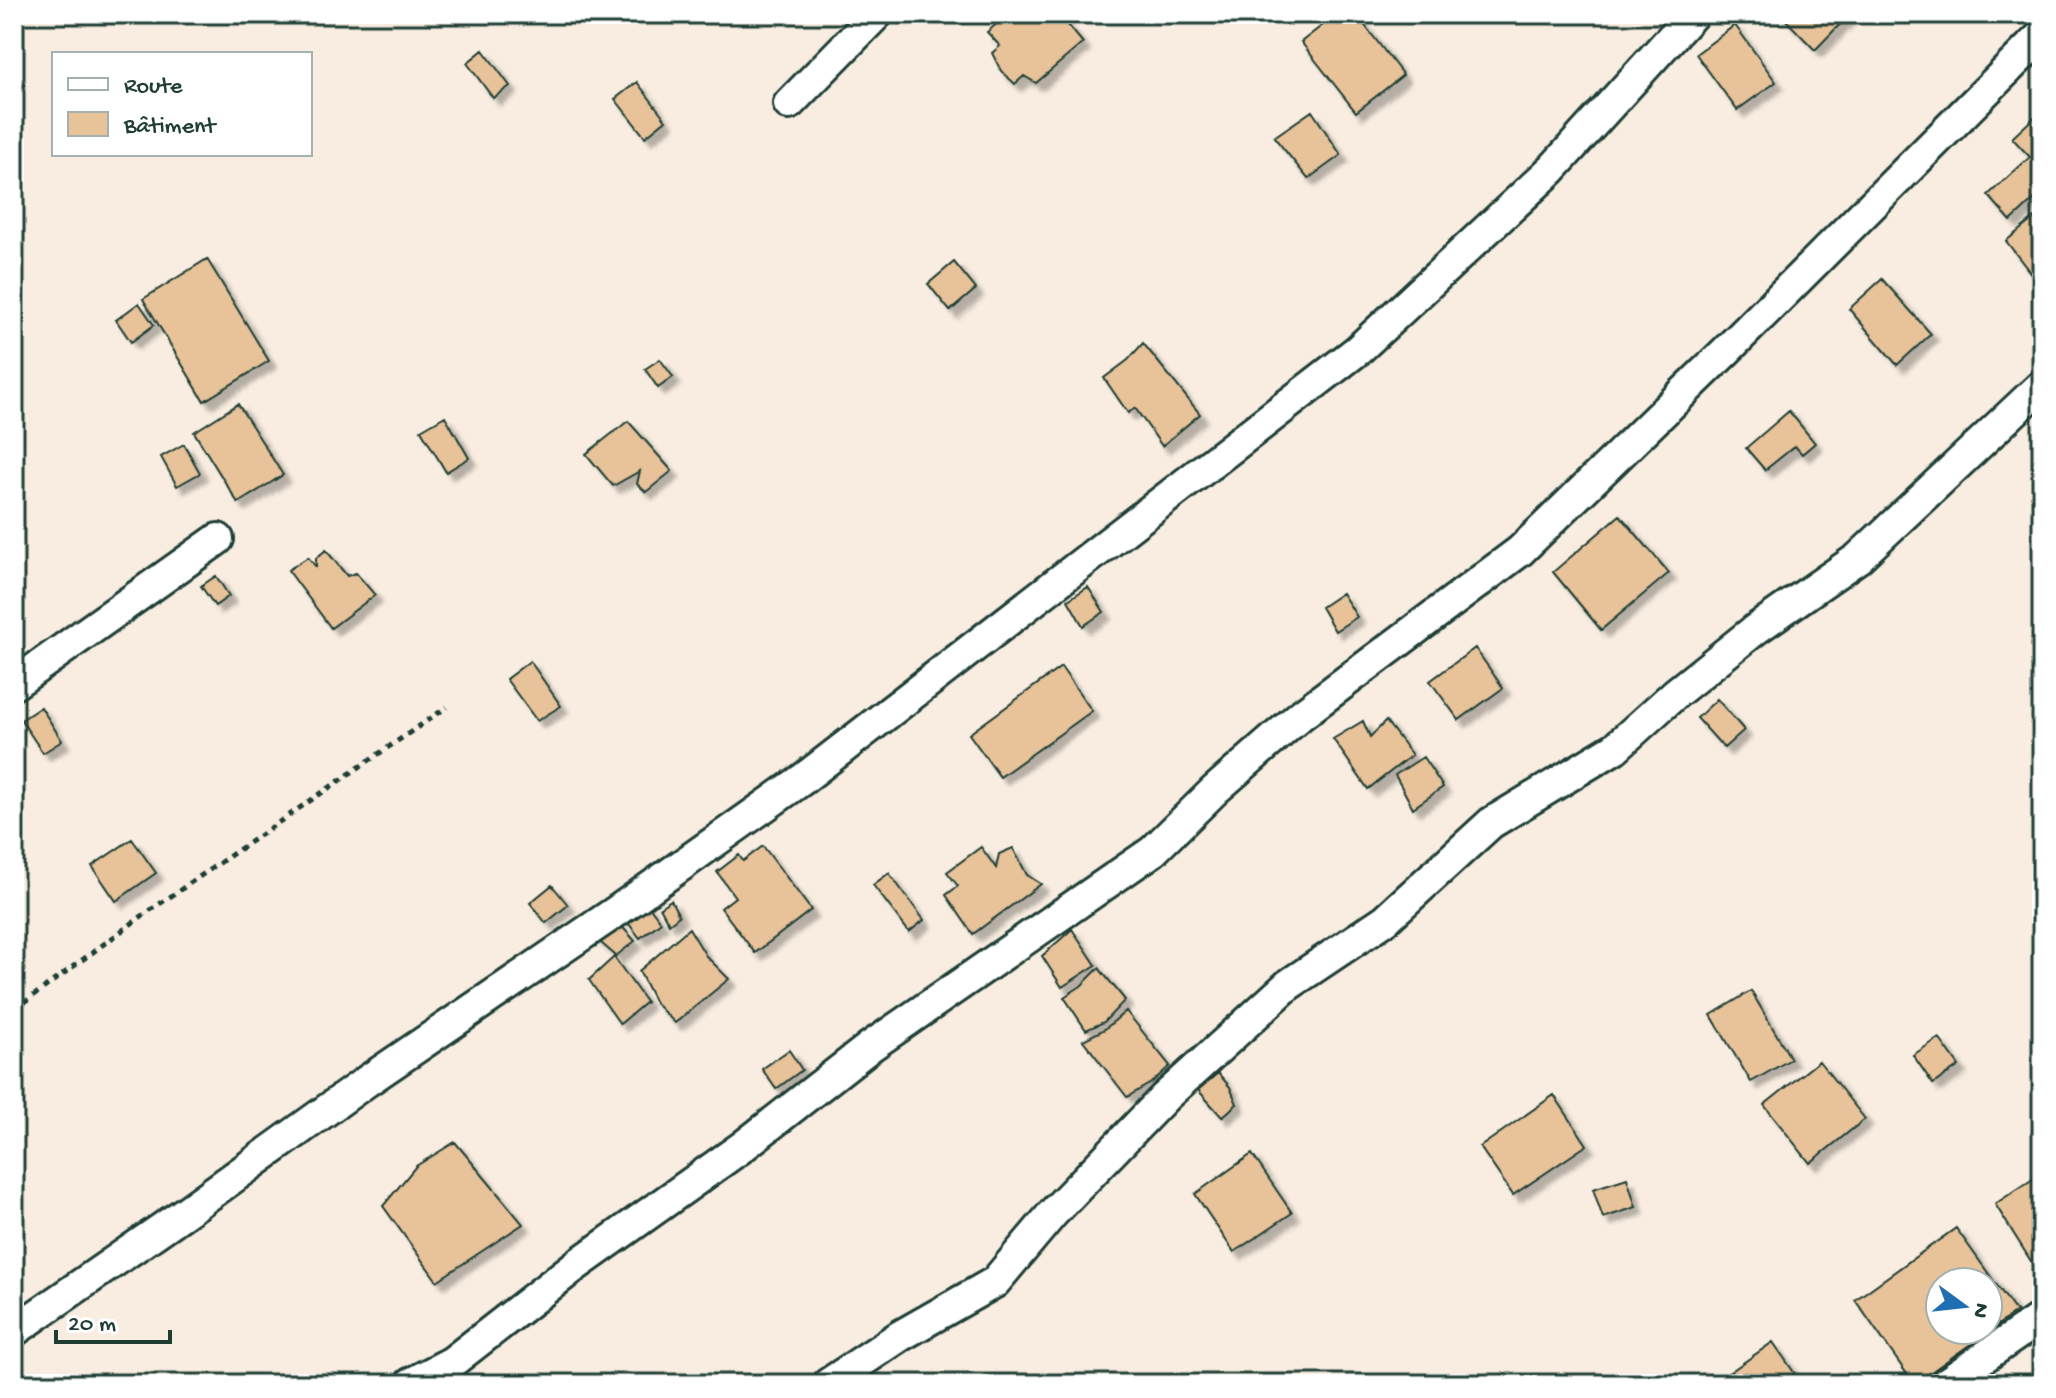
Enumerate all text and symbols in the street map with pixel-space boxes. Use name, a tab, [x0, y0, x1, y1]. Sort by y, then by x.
legend	[52, 52, 312, 156]
text: Route	[124, 73, 183, 102]
text: Bâtiment	[123, 113, 217, 142]
north arrow	[1924, 1266, 2004, 1346]
scale bar	[56, 1294, 170, 1344]
text: N	[1965, 1300, 1994, 1320]
text: 20 m	[68, 1311, 116, 1340]

